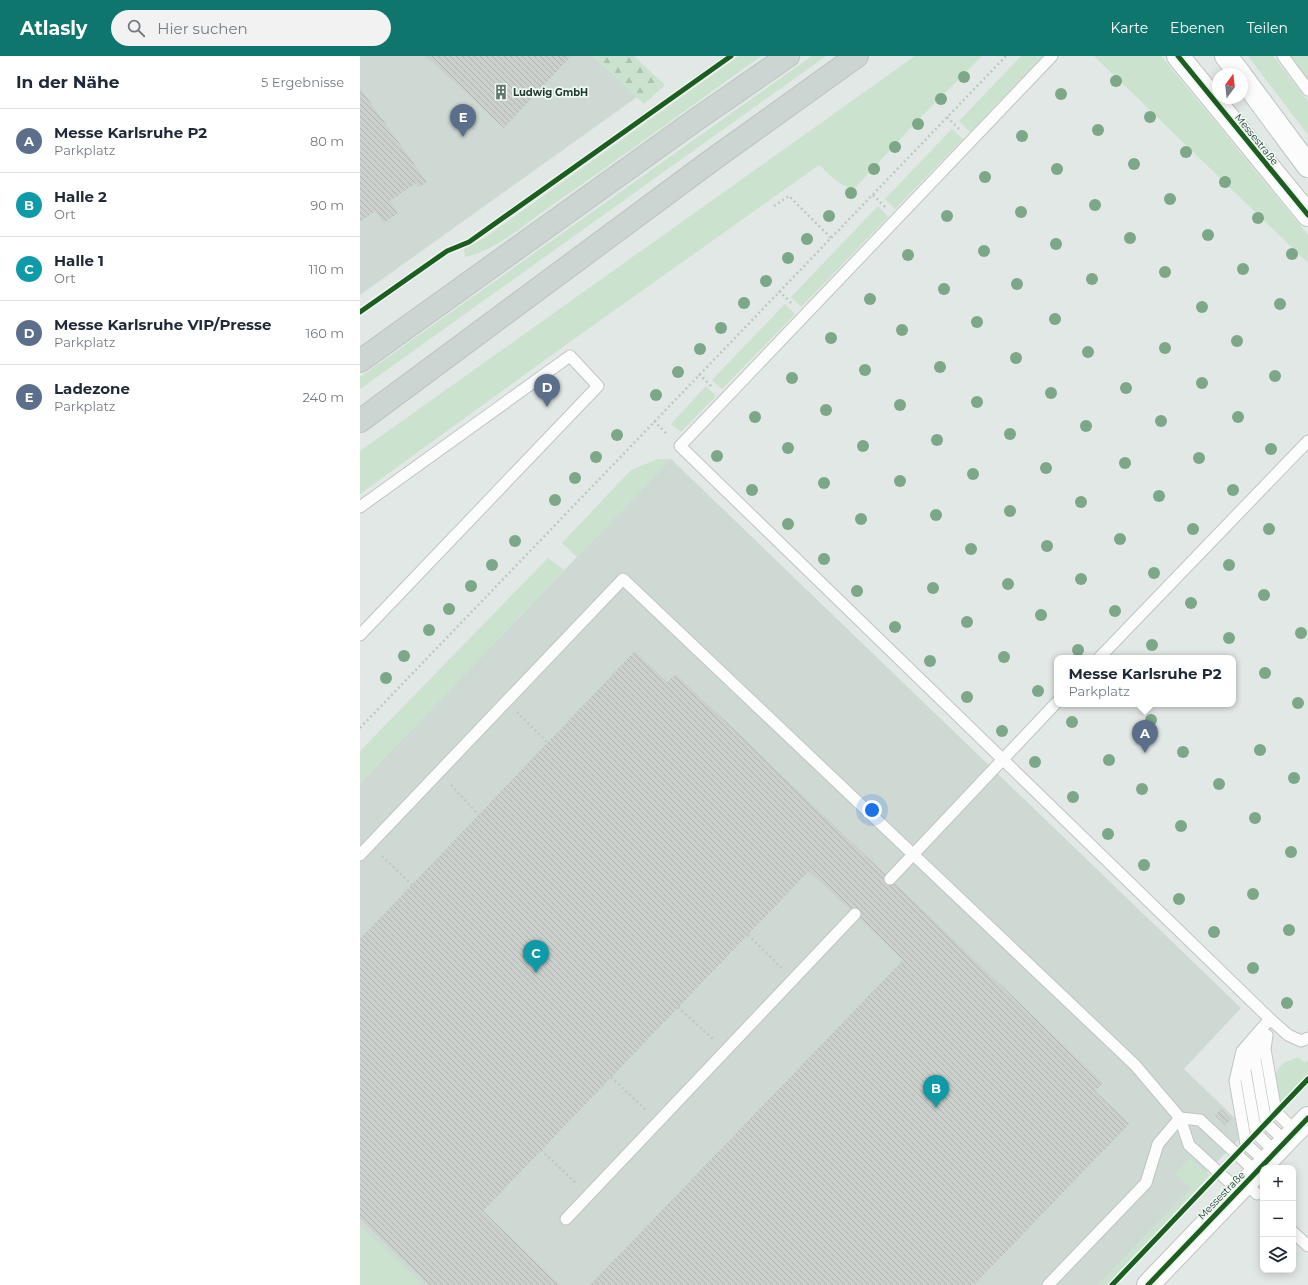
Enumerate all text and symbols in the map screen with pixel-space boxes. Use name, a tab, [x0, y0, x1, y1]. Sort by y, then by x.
search box	[111, 10, 391, 46]
text: Atlasly	[20, 17, 87, 40]
icon: search	[125, 17, 147, 39]
text: Hier suchen	[157, 19, 248, 38]
text: Karte	[1110, 19, 1148, 37]
text: Ebenen	[1170, 19, 1225, 37]
text: Teilen	[1247, 19, 1288, 37]
north arrow	[1212, 68, 1248, 104]
text: In der Nähe	[16, 72, 120, 92]
text: 5 Ergebnisse	[261, 74, 344, 90]
building icon: Ludwig GmbH	[492, 83, 510, 101]
place label: Ludwig GmbH	[513, 86, 588, 99]
pin: E	[450, 104, 476, 137]
street label: Messestraße	[1232, 111, 1281, 168]
text: Messe Karlsruhe P2	[54, 123, 207, 142]
text: A	[24, 133, 34, 149]
text: 80 m	[310, 133, 344, 149]
text: Parkplatz	[54, 142, 116, 158]
text: Halle 2	[54, 187, 107, 206]
text: B	[24, 197, 34, 213]
text: 90 m	[310, 197, 344, 213]
text: Ort	[54, 206, 76, 222]
text: Halle 1	[54, 251, 104, 270]
text: C	[24, 261, 34, 277]
text: 110 m	[309, 261, 344, 277]
text: Ort	[54, 270, 76, 286]
text: Messe Karlsruhe VIP/Presse	[54, 315, 272, 334]
text: D	[24, 325, 34, 341]
text: 160 m	[306, 325, 344, 341]
text: Parkplatz	[54, 334, 116, 350]
pin: D	[534, 374, 560, 407]
text: Ladezone	[54, 379, 130, 398]
text: E	[25, 389, 33, 405]
text: 240 m	[303, 389, 344, 405]
text: Parkplatz	[54, 398, 116, 414]
popup	[1054, 655, 1236, 707]
text: Messe Karlsruhe P2	[1068, 664, 1222, 683]
text: Parkplatz	[1068, 683, 1130, 699]
pin: A	[1132, 720, 1158, 753]
your location	[862, 800, 882, 820]
pin: C	[523, 940, 549, 973]
pin: B	[923, 1075, 949, 1108]
map controls	[1260, 1165, 1296, 1273]
button: +	[1260, 1165, 1296, 1201]
street label: Messestraße	[1195, 1168, 1248, 1222]
button: −	[1260, 1201, 1296, 1237]
button: layers	[1260, 1237, 1296, 1273]

